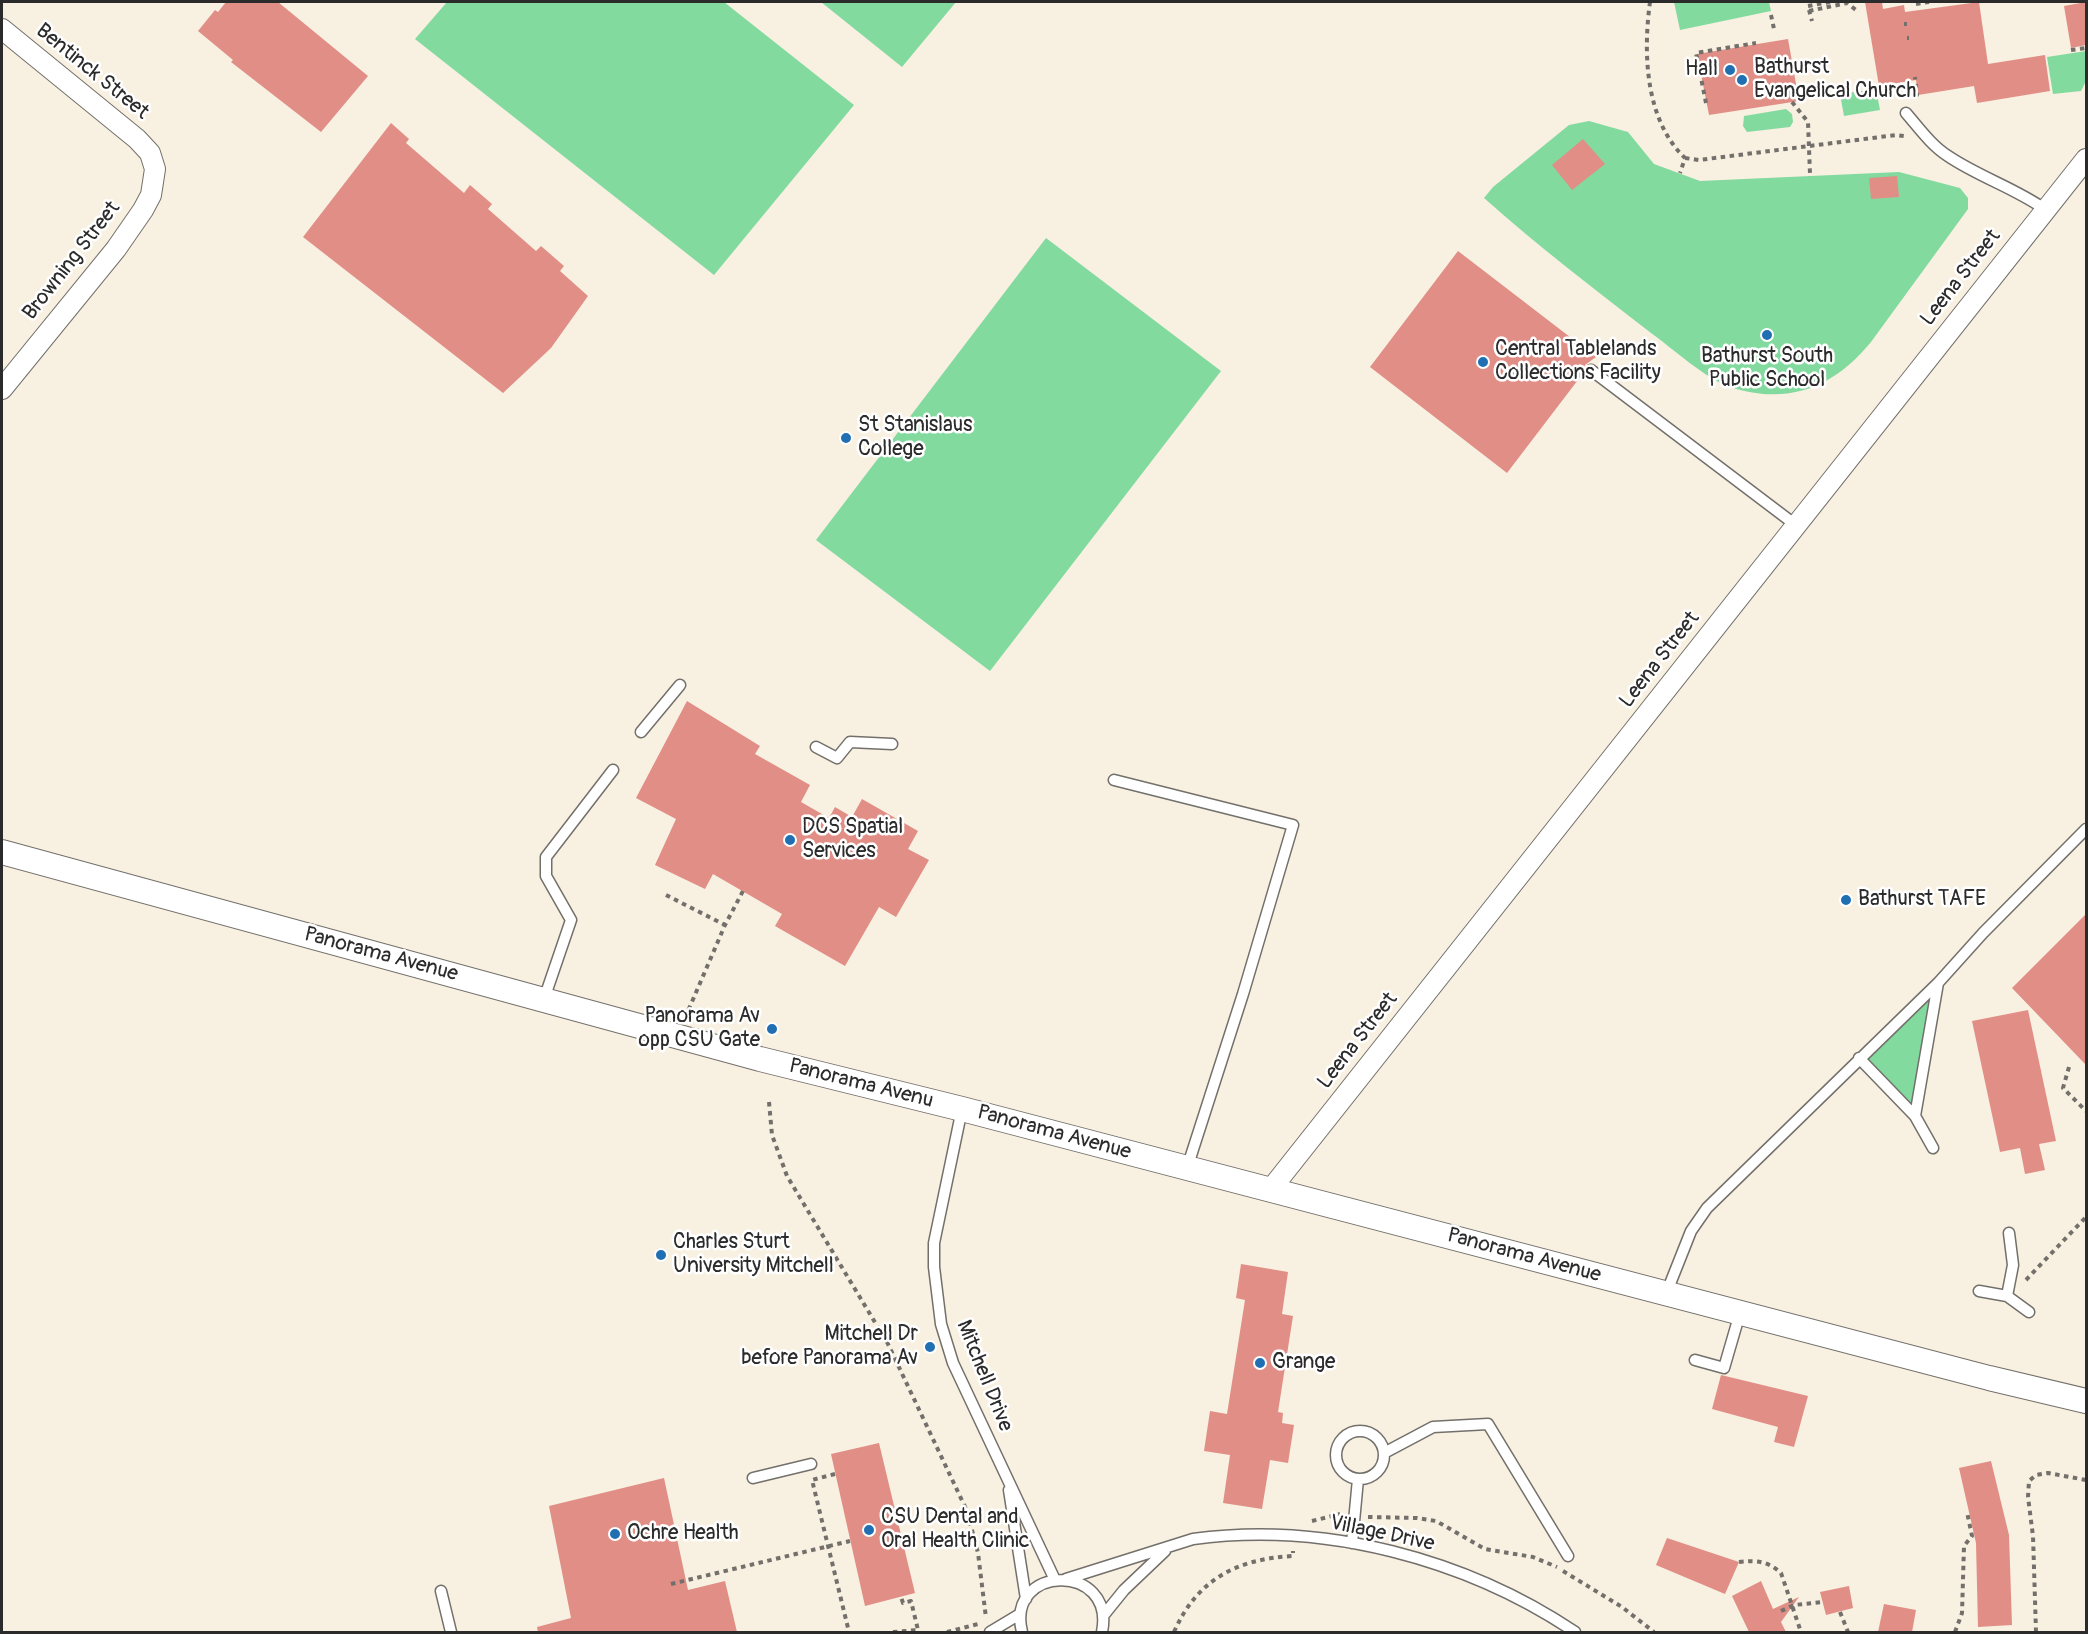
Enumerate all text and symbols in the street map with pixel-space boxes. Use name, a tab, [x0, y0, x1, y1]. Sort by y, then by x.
street label: Bentinck Street	[30, 19, 154, 125]
place label: Bathurst Evangelical Church	[1754, 55, 1916, 105]
place label: Hall	[1685, 57, 1718, 83]
marker: Hall	[1723, 63, 1737, 77]
marker: Bathurst Evangelical Church	[1735, 73, 1749, 87]
street label: Browning Street	[18, 197, 126, 325]
street label: Leena Street	[1916, 225, 2006, 331]
marker: Bathurst South Public School	[1760, 328, 1774, 342]
place label: Central Tablelands Collections Facility	[1495, 337, 1661, 387]
place label: Bathurst South Public School	[1701, 344, 1833, 394]
marker: Central Tablelands Collections Facility	[1476, 355, 1490, 369]
place label: St Stanislaus College	[858, 413, 972, 463]
marker: St Stanislaus College	[839, 431, 853, 445]
street label: Leena Street	[1615, 607, 1705, 713]
place label: DCS Spatial Services	[802, 815, 903, 865]
marker: DCS Spatial Services	[783, 833, 797, 847]
place label: Bathurst TAFE	[1858, 887, 1986, 913]
marker: Bathurst TAFE	[1839, 893, 1853, 907]
street label: Panorama Avenue	[301, 922, 461, 988]
street label: Leena Street	[1313, 988, 1403, 1094]
place label: Panorama Av opp CSU Gate	[639, 1004, 760, 1054]
marker: Panorama Av opp CSU Gate	[765, 1022, 779, 1036]
street label: Panorama Avenu	[786, 1054, 936, 1114]
street label: Panorama Avenue	[974, 1100, 1134, 1166]
street label: Panorama Avenue	[1444, 1223, 1604, 1289]
place label: Charles Sturt University Mitchell	[673, 1230, 834, 1280]
marker: Charles Sturt University Mitchell	[654, 1248, 668, 1262]
street label: Mitchell Drive	[950, 1317, 1018, 1435]
place label: Mitchell Dr before Panorama Av	[741, 1322, 918, 1372]
marker: Mitchell Dr before Panorama Av	[923, 1340, 937, 1354]
place label: Grange	[1272, 1350, 1335, 1376]
marker: Grange	[1253, 1356, 1267, 1370]
place label: CSU Dental and Oral Health Clinic	[881, 1505, 1029, 1555]
street label: Village Drive	[1327, 1511, 1437, 1557]
place label: Ochre Health	[627, 1521, 739, 1547]
marker: CSU Dental and Oral Health Clinic	[862, 1523, 876, 1537]
marker: Ochre Health	[608, 1527, 622, 1541]

